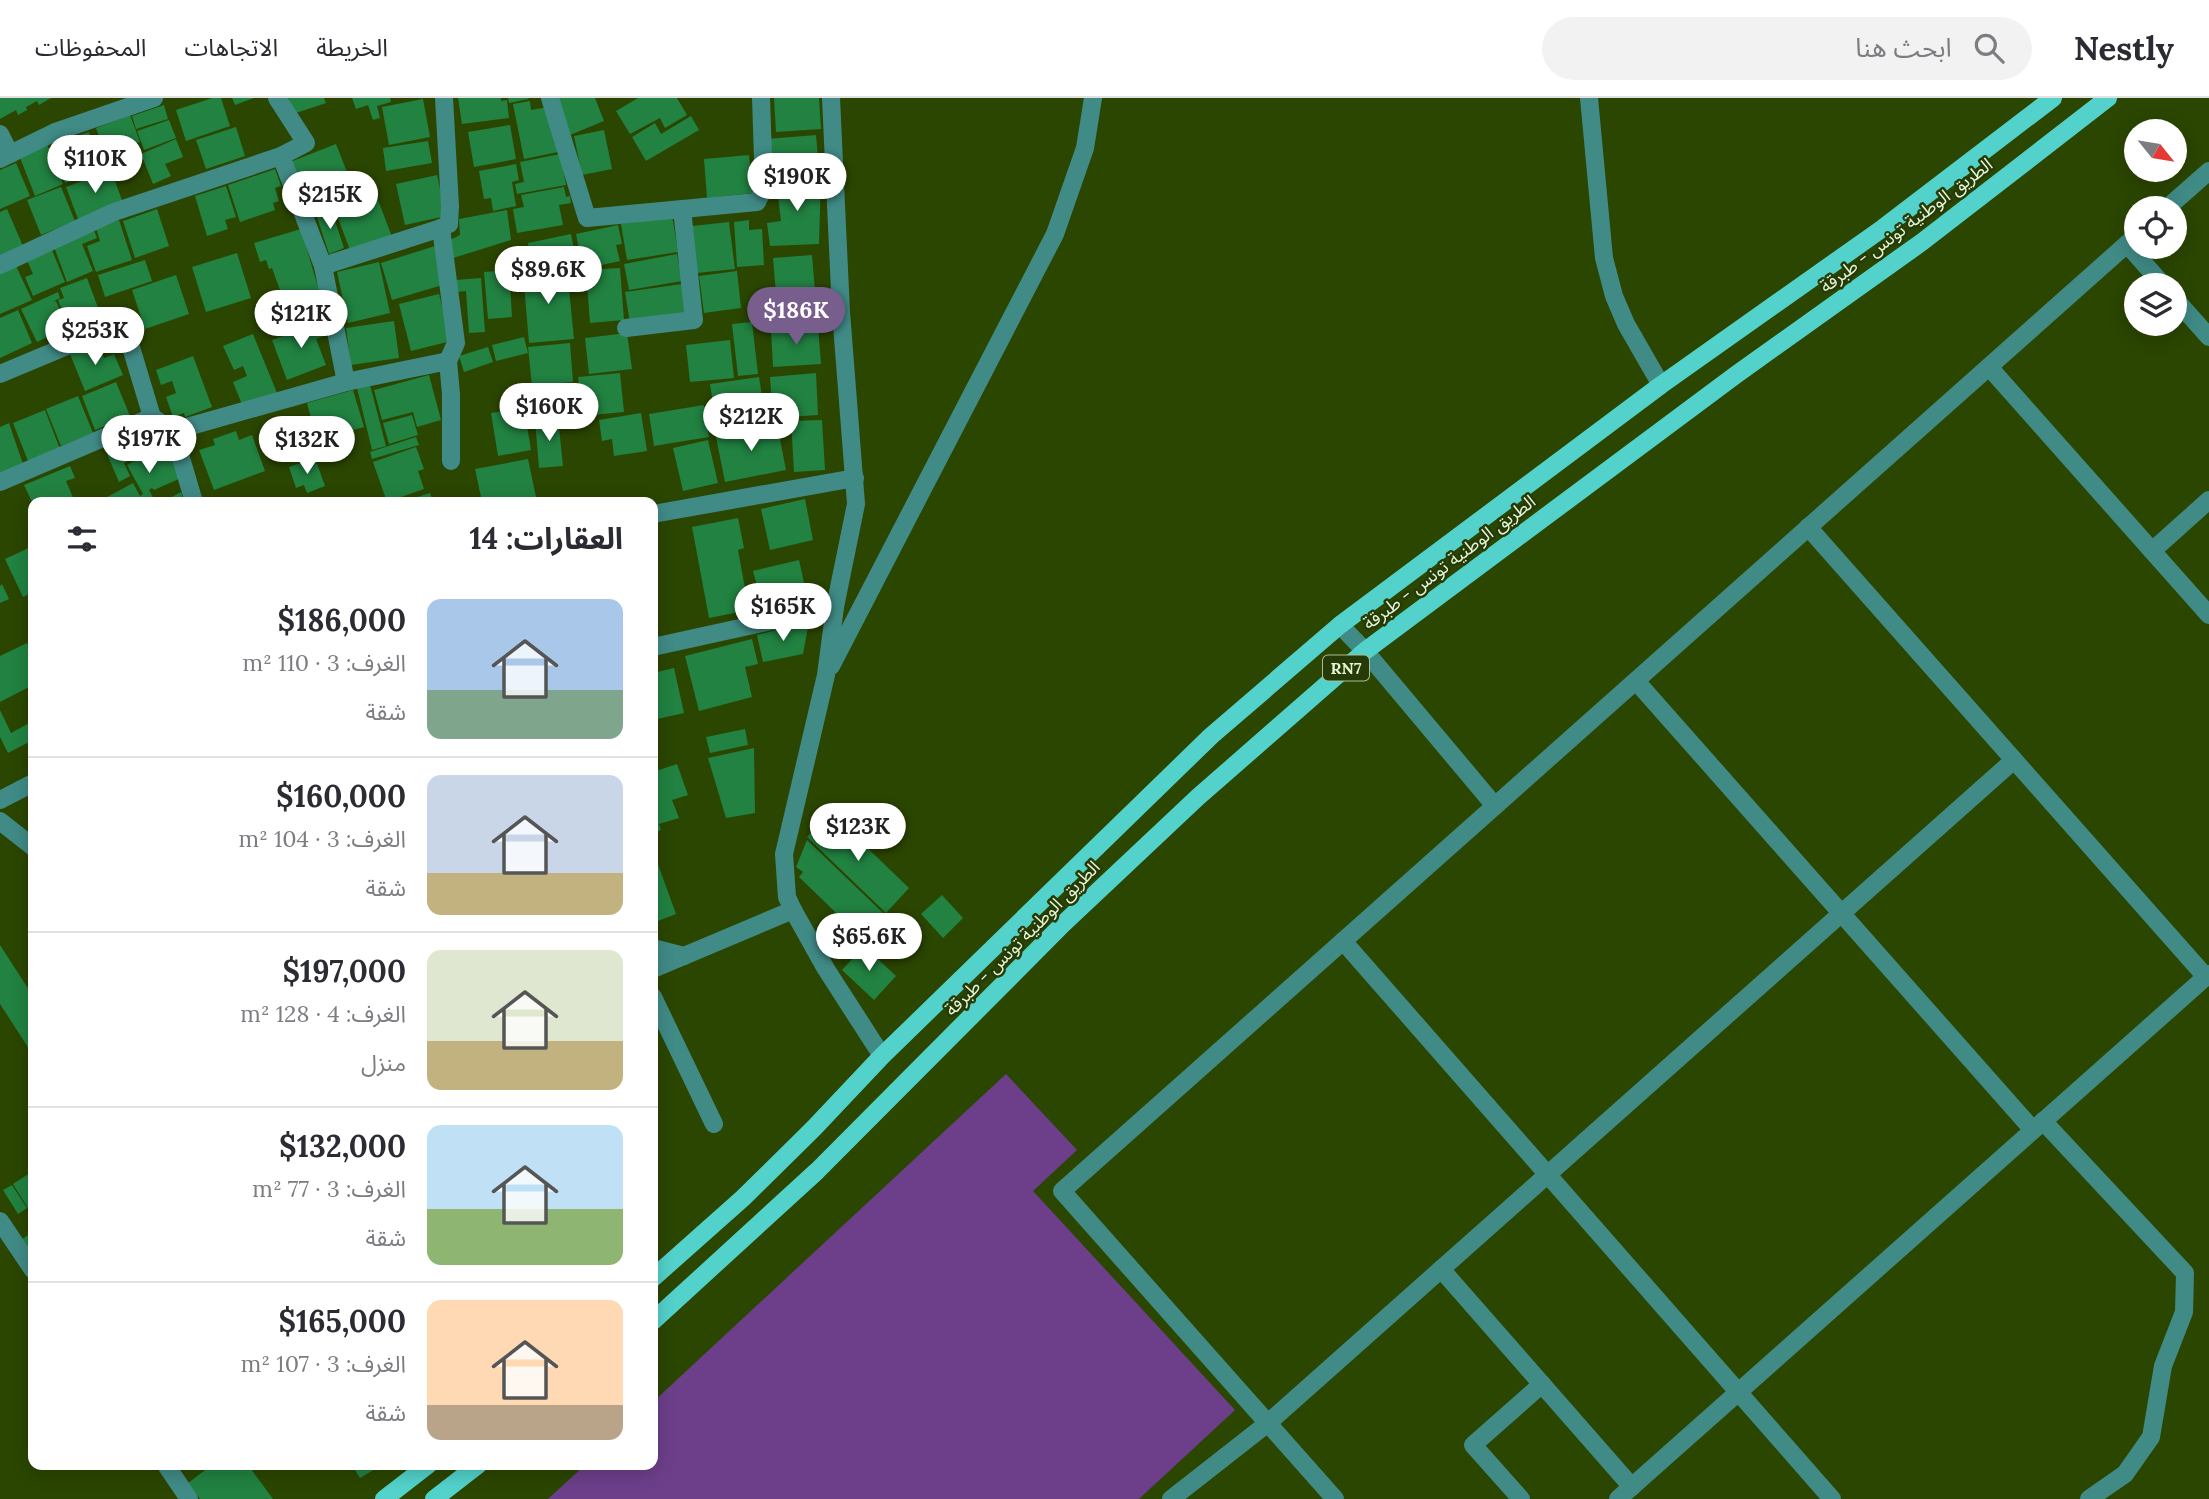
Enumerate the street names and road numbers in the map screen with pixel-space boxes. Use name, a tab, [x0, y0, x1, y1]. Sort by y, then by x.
street label: الطريق الوطنية تونس - طبرقة	[1815, 152, 1997, 298]
street label: الطريق الوطنية تونس - طبرقة	[1358, 489, 1540, 635]
road number: RN7	[1323, 656, 1369, 680]
street label: الطريق الوطنية تونس - طبرقة	[939, 855, 1105, 1021]

